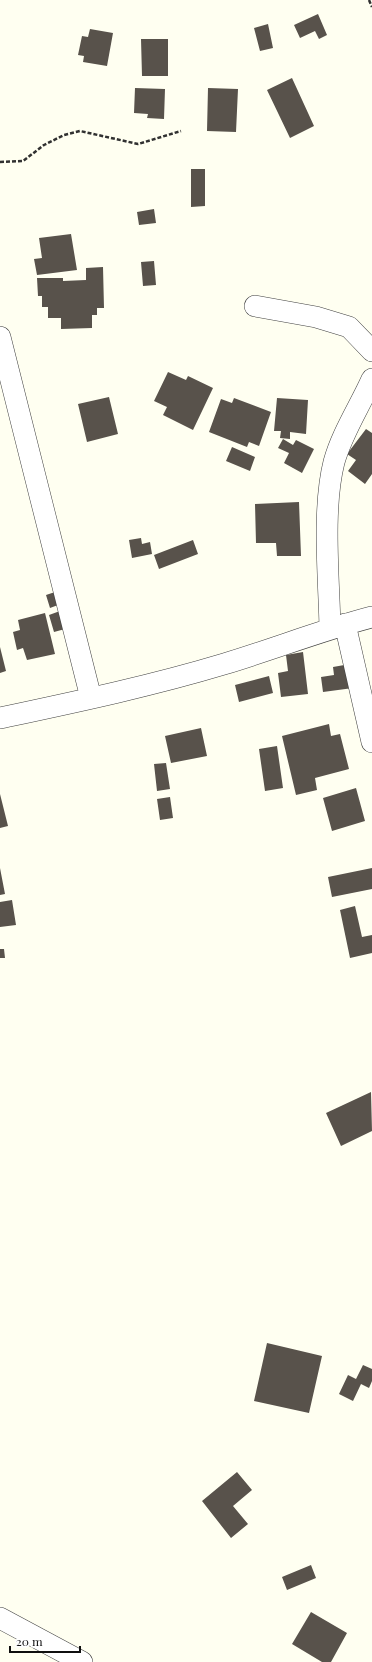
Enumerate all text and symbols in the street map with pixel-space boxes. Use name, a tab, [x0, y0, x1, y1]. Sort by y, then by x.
scale bar	[10, 1628, 80, 1654]
text: 20 m	[16, 1633, 43, 1649]

